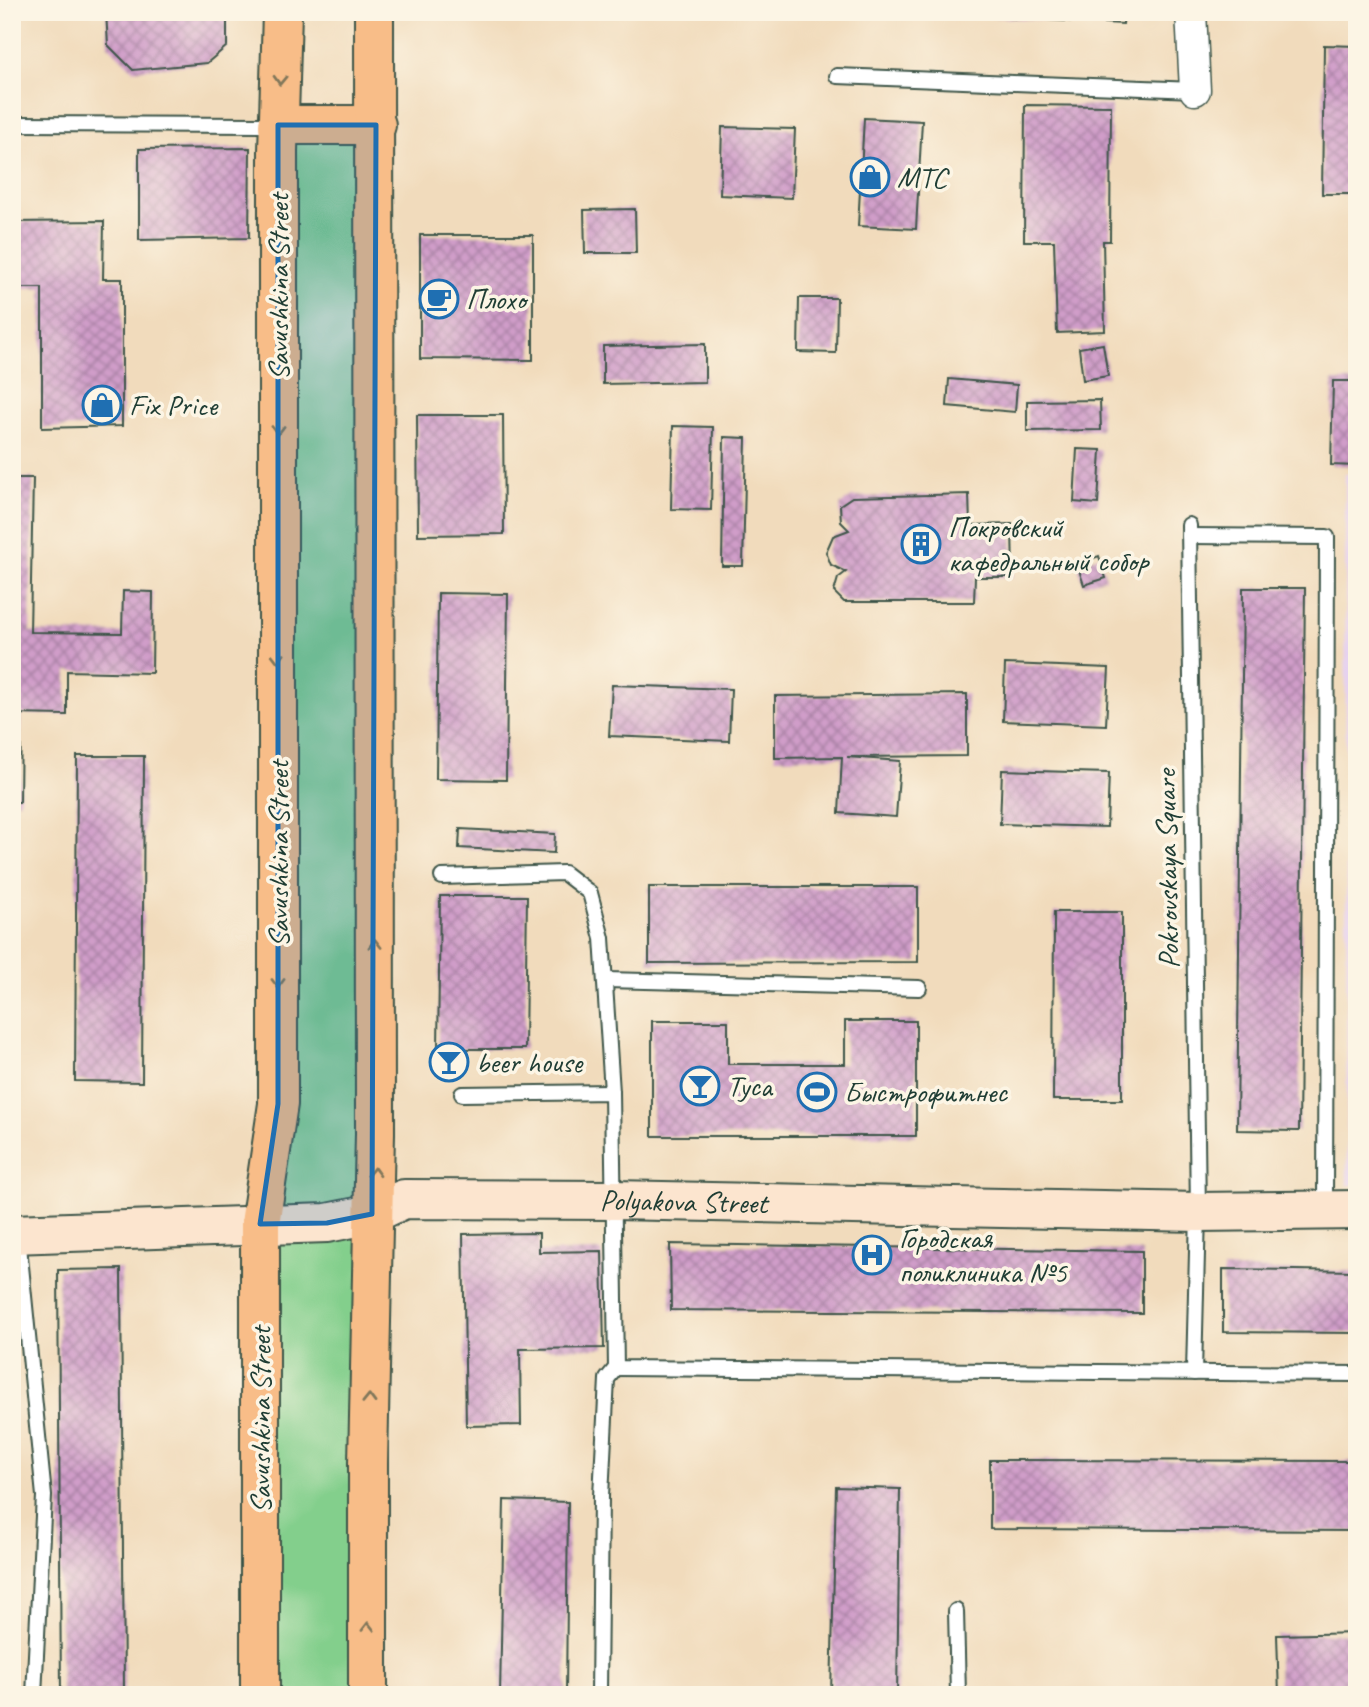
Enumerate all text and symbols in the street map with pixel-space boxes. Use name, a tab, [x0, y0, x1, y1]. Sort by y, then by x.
one-way arrow	[272, 75, 287, 86]
shop icon: МТС	[849, 156, 891, 198]
place label: МТС	[897, 158, 950, 196]
street label: Savushkina Street	[259, 191, 297, 380]
cafe icon: Плохо	[418, 278, 460, 320]
place label: Плохо	[466, 280, 529, 318]
shop icon: Fix Price	[81, 384, 123, 426]
place label: Fix Price	[129, 386, 219, 424]
one-way arrow	[270, 426, 286, 436]
place label: Покровский кафедральный собор	[948, 508, 1150, 580]
building icon: Покровский кафедральный собор	[900, 523, 942, 565]
one-way arrow	[270, 653, 286, 664]
street label: Savushkina Street	[259, 758, 297, 947]
street label: Pokrovskaya Square	[1146, 767, 1188, 969]
one-way arrow	[367, 938, 383, 949]
one-way arrow	[270, 979, 286, 989]
bar icon: beer house	[428, 1041, 470, 1083]
place label: beer house	[476, 1043, 584, 1081]
bar icon: Туса	[679, 1065, 721, 1107]
place label: Туса	[727, 1067, 774, 1105]
sports icon: Быстрофитнес	[796, 1071, 838, 1113]
place label: Быстрофитнес	[844, 1073, 1008, 1111]
one-way arrow	[366, 1166, 381, 1177]
street label: Polyakova Street	[600, 1181, 771, 1222]
place label: Городская поликлиника №5	[899, 1219, 1068, 1291]
hospital icon: Городская поликлиника №5	[851, 1234, 893, 1276]
street label: Savushkina Street	[241, 1324, 279, 1513]
one-way arrow	[361, 1393, 377, 1404]
one-way arrow	[360, 1621, 376, 1631]

